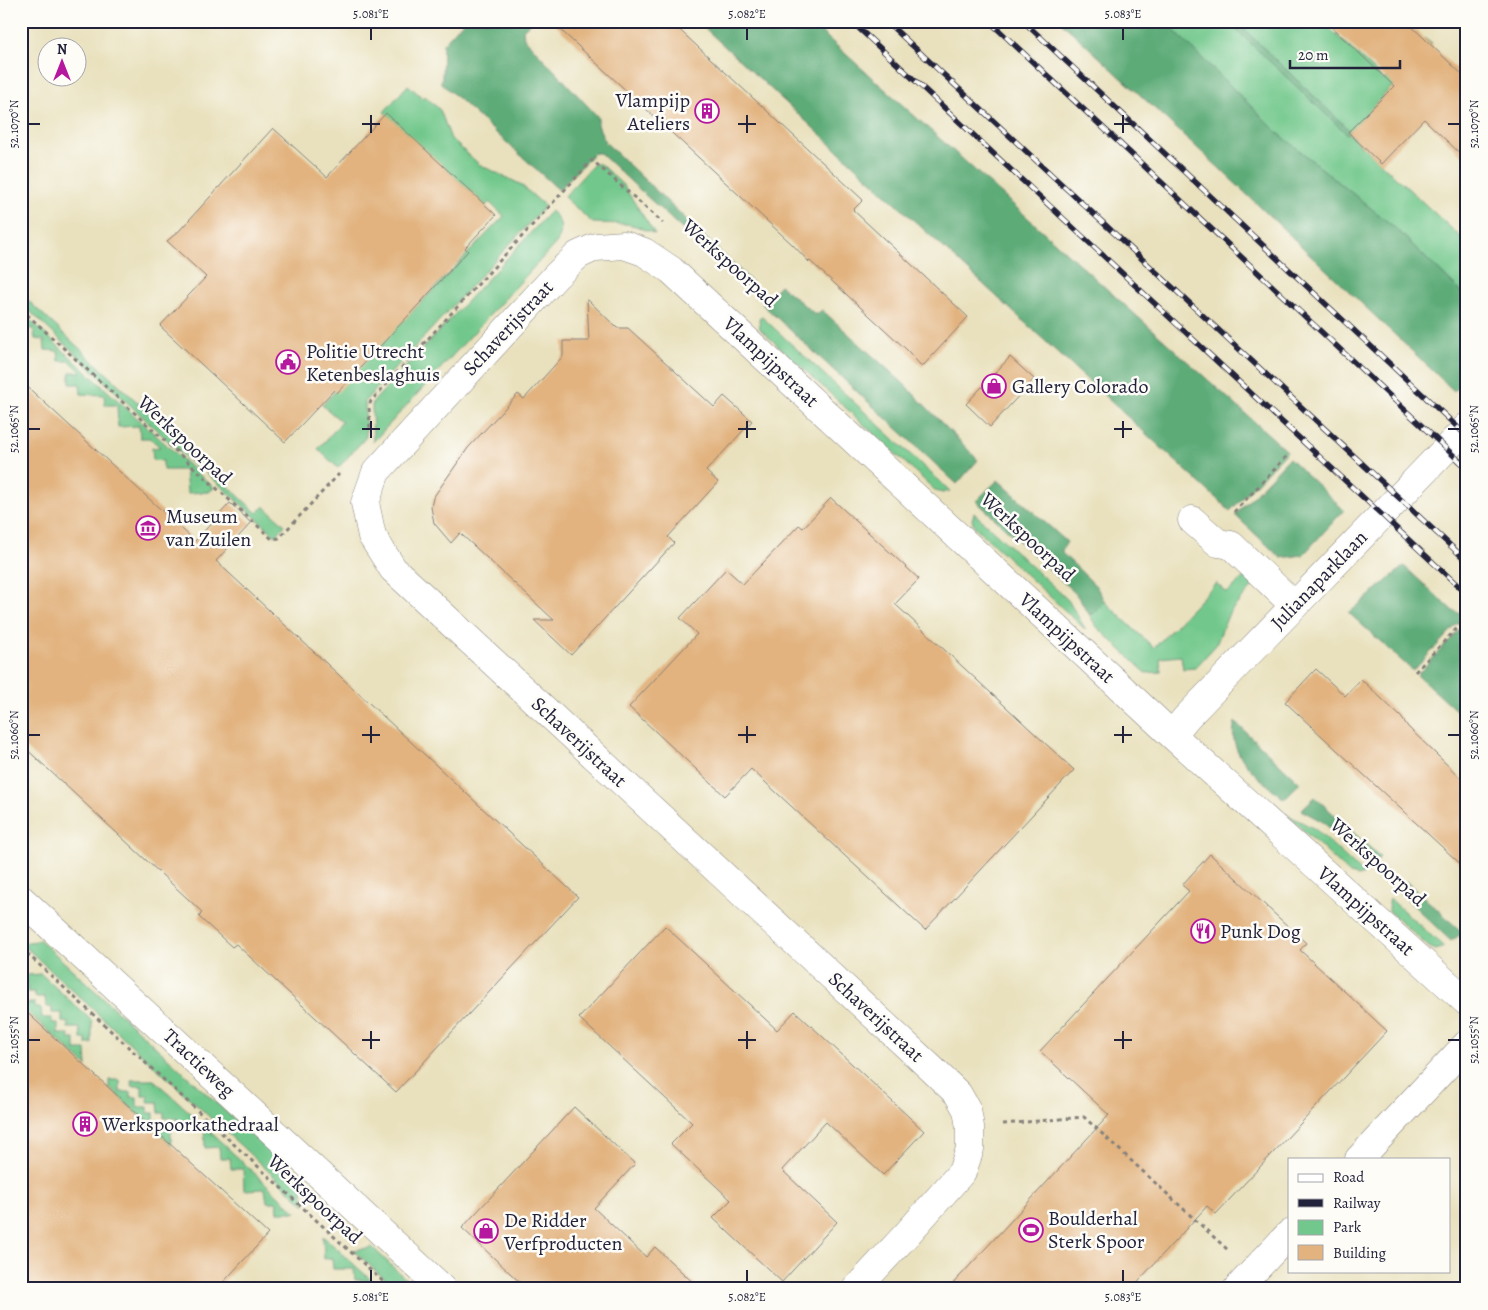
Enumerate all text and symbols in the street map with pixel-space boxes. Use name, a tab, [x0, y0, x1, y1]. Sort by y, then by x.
text: 5.081°E	[353, 6, 389, 22]
text: 5.082°E	[728, 6, 766, 22]
text: 5.083°E	[1105, 6, 1141, 22]
north arrow	[38, 38, 88, 88]
scale bar	[1290, 38, 1400, 70]
text: N	[57, 40, 67, 59]
text: 20 m	[1298, 45, 1329, 65]
place label: Vlampijp Ateliers	[614, 87, 690, 137]
building icon: Vlampijp Ateliers	[694, 98, 720, 124]
text: 52.1070°N	[6, 99, 22, 148]
text: 52.1070°N	[1466, 99, 1482, 148]
street label: Werkspoorpad	[675, 212, 784, 314]
street label: Schaverijstraat	[457, 274, 560, 382]
street label: Vlampijpstraat	[716, 310, 825, 414]
place label: Politie Utrecht Ketenbeslaghuis	[306, 338, 440, 388]
public building icon: Politie Utrecht Ketenbeslaghuis	[275, 349, 301, 375]
shop icon: Gallery Colorado	[981, 373, 1007, 399]
place label: Gallery Colorado	[1012, 373, 1148, 400]
street label: Werkspoorpad	[131, 388, 238, 491]
text: 52.1065°N	[6, 405, 22, 453]
text: 52.1065°N	[1466, 405, 1482, 453]
street label: Werkspoorpad	[974, 485, 1081, 588]
place label: Museum van Zuilen	[165, 503, 251, 553]
museum icon: Museum van Zuilen	[135, 515, 161, 541]
street label: Julianaparklaan	[1265, 524, 1373, 636]
street label: Vlampijpstraat	[1012, 586, 1121, 690]
street label: Schaverijstraat	[525, 691, 633, 794]
text: 52.1060°N	[6, 710, 22, 760]
text: 52.1060°N	[1466, 710, 1482, 760]
street label: Werkspoorpad	[1323, 811, 1432, 913]
street label: Vlampijpstraat	[1311, 859, 1421, 962]
restaurant icon: Punk Dog	[1190, 918, 1216, 944]
place label: Punk Dog	[1220, 918, 1301, 945]
street label: Schaverijstraat	[822, 966, 930, 1069]
text: 52.1055°N	[6, 1016, 22, 1064]
text: 52.1055°N	[1466, 1016, 1482, 1064]
street label: Tractieweg	[157, 1023, 241, 1103]
building icon: Werkspoorkathedraal	[72, 1111, 98, 1137]
place label: Werkspoorkathedraal	[101, 1111, 279, 1138]
street label: Werkspoorpad	[261, 1147, 368, 1250]
legend	[1288, 1158, 1450, 1272]
text: Road	[1333, 1167, 1365, 1187]
text: Railway	[1333, 1193, 1381, 1213]
place label: Boulderhal Sterk Spoor	[1048, 1205, 1145, 1255]
place label: De Ridder Verfproducten	[503, 1207, 622, 1257]
sports icon: Boulderhal Sterk Spoor	[1018, 1217, 1044, 1243]
text: Park	[1333, 1217, 1362, 1237]
shop icon: De Ridder Verfproducten	[473, 1218, 499, 1244]
text: Building	[1333, 1243, 1386, 1263]
text: 5.081°E	[353, 1289, 389, 1305]
text: 5.082°E	[728, 1289, 766, 1305]
text: 5.083°E	[1105, 1289, 1141, 1305]

